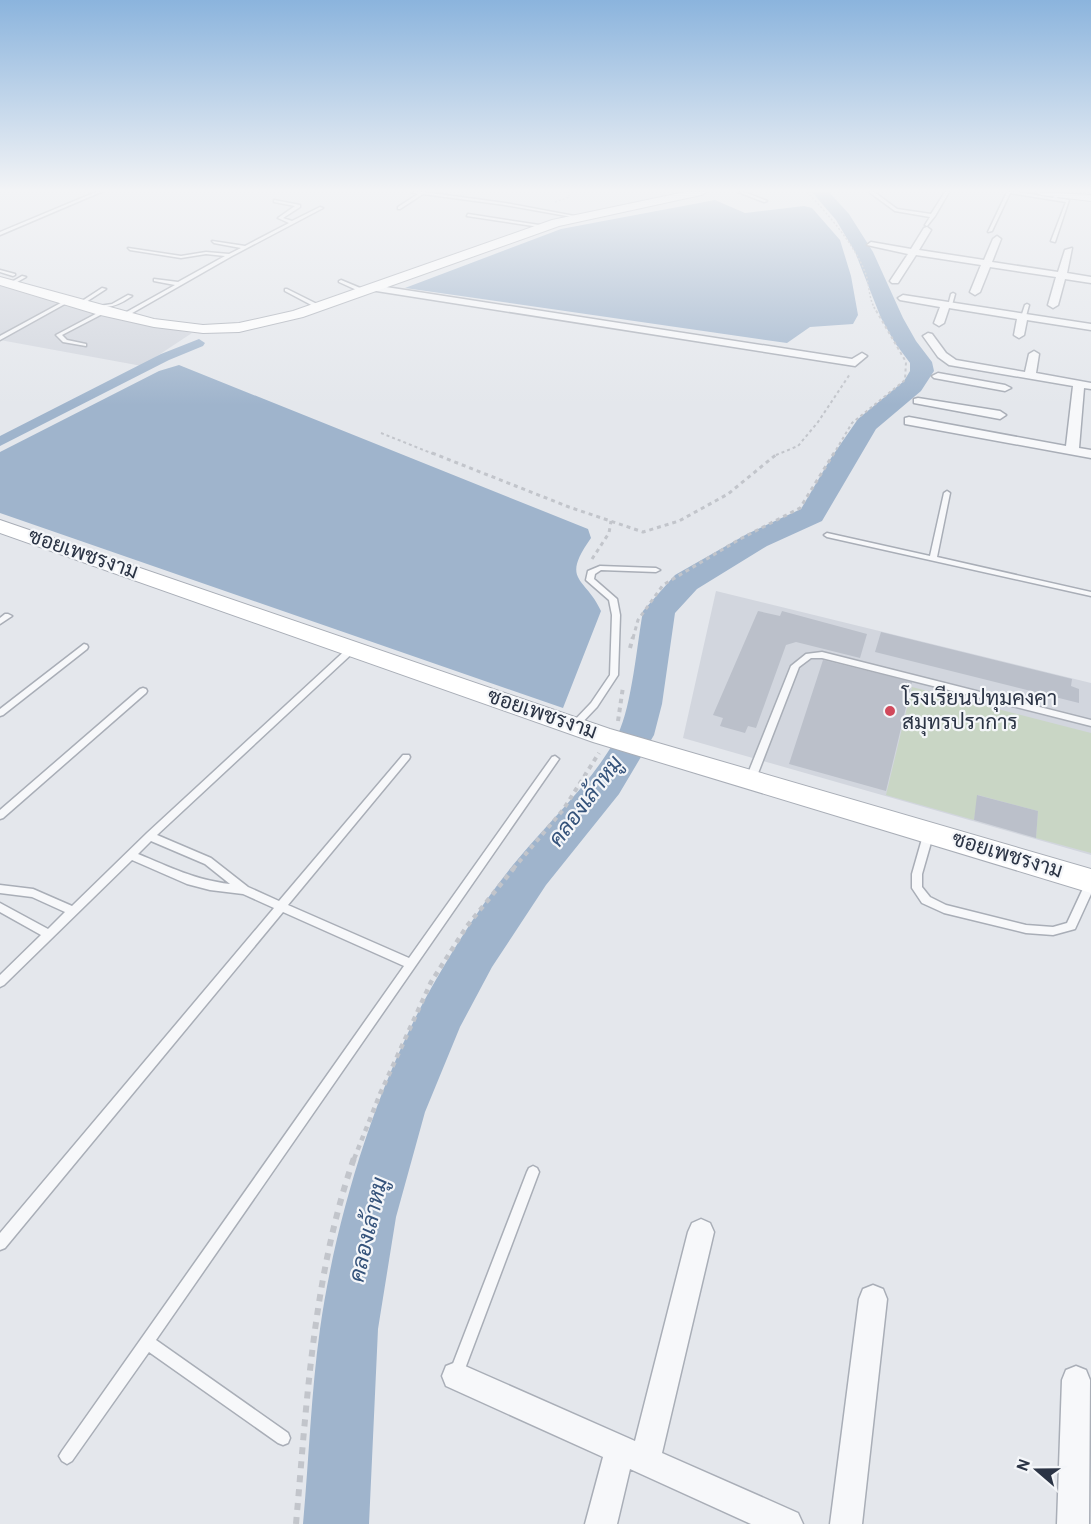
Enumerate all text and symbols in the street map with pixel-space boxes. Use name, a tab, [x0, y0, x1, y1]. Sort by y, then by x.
street label: ซอยเพชรงาม	[25, 524, 141, 586]
street label: ซอยเพชรงาม	[484, 684, 600, 746]
place label: โรงเรียนปทุมคงคา สมุทรปราการ	[901, 685, 1057, 737]
marker: โรงเรียนปทุมคงคา สมุทรปราการ	[883, 704, 897, 718]
water label: คลองเล้าหมู	[543, 750, 630, 853]
street label: ซอยเพชรงาม	[948, 826, 1066, 886]
water label: คลองเล้าหมู	[343, 1174, 395, 1285]
north arrow	[1007, 1440, 1067, 1500]
text: N	[1013, 1457, 1036, 1474]

